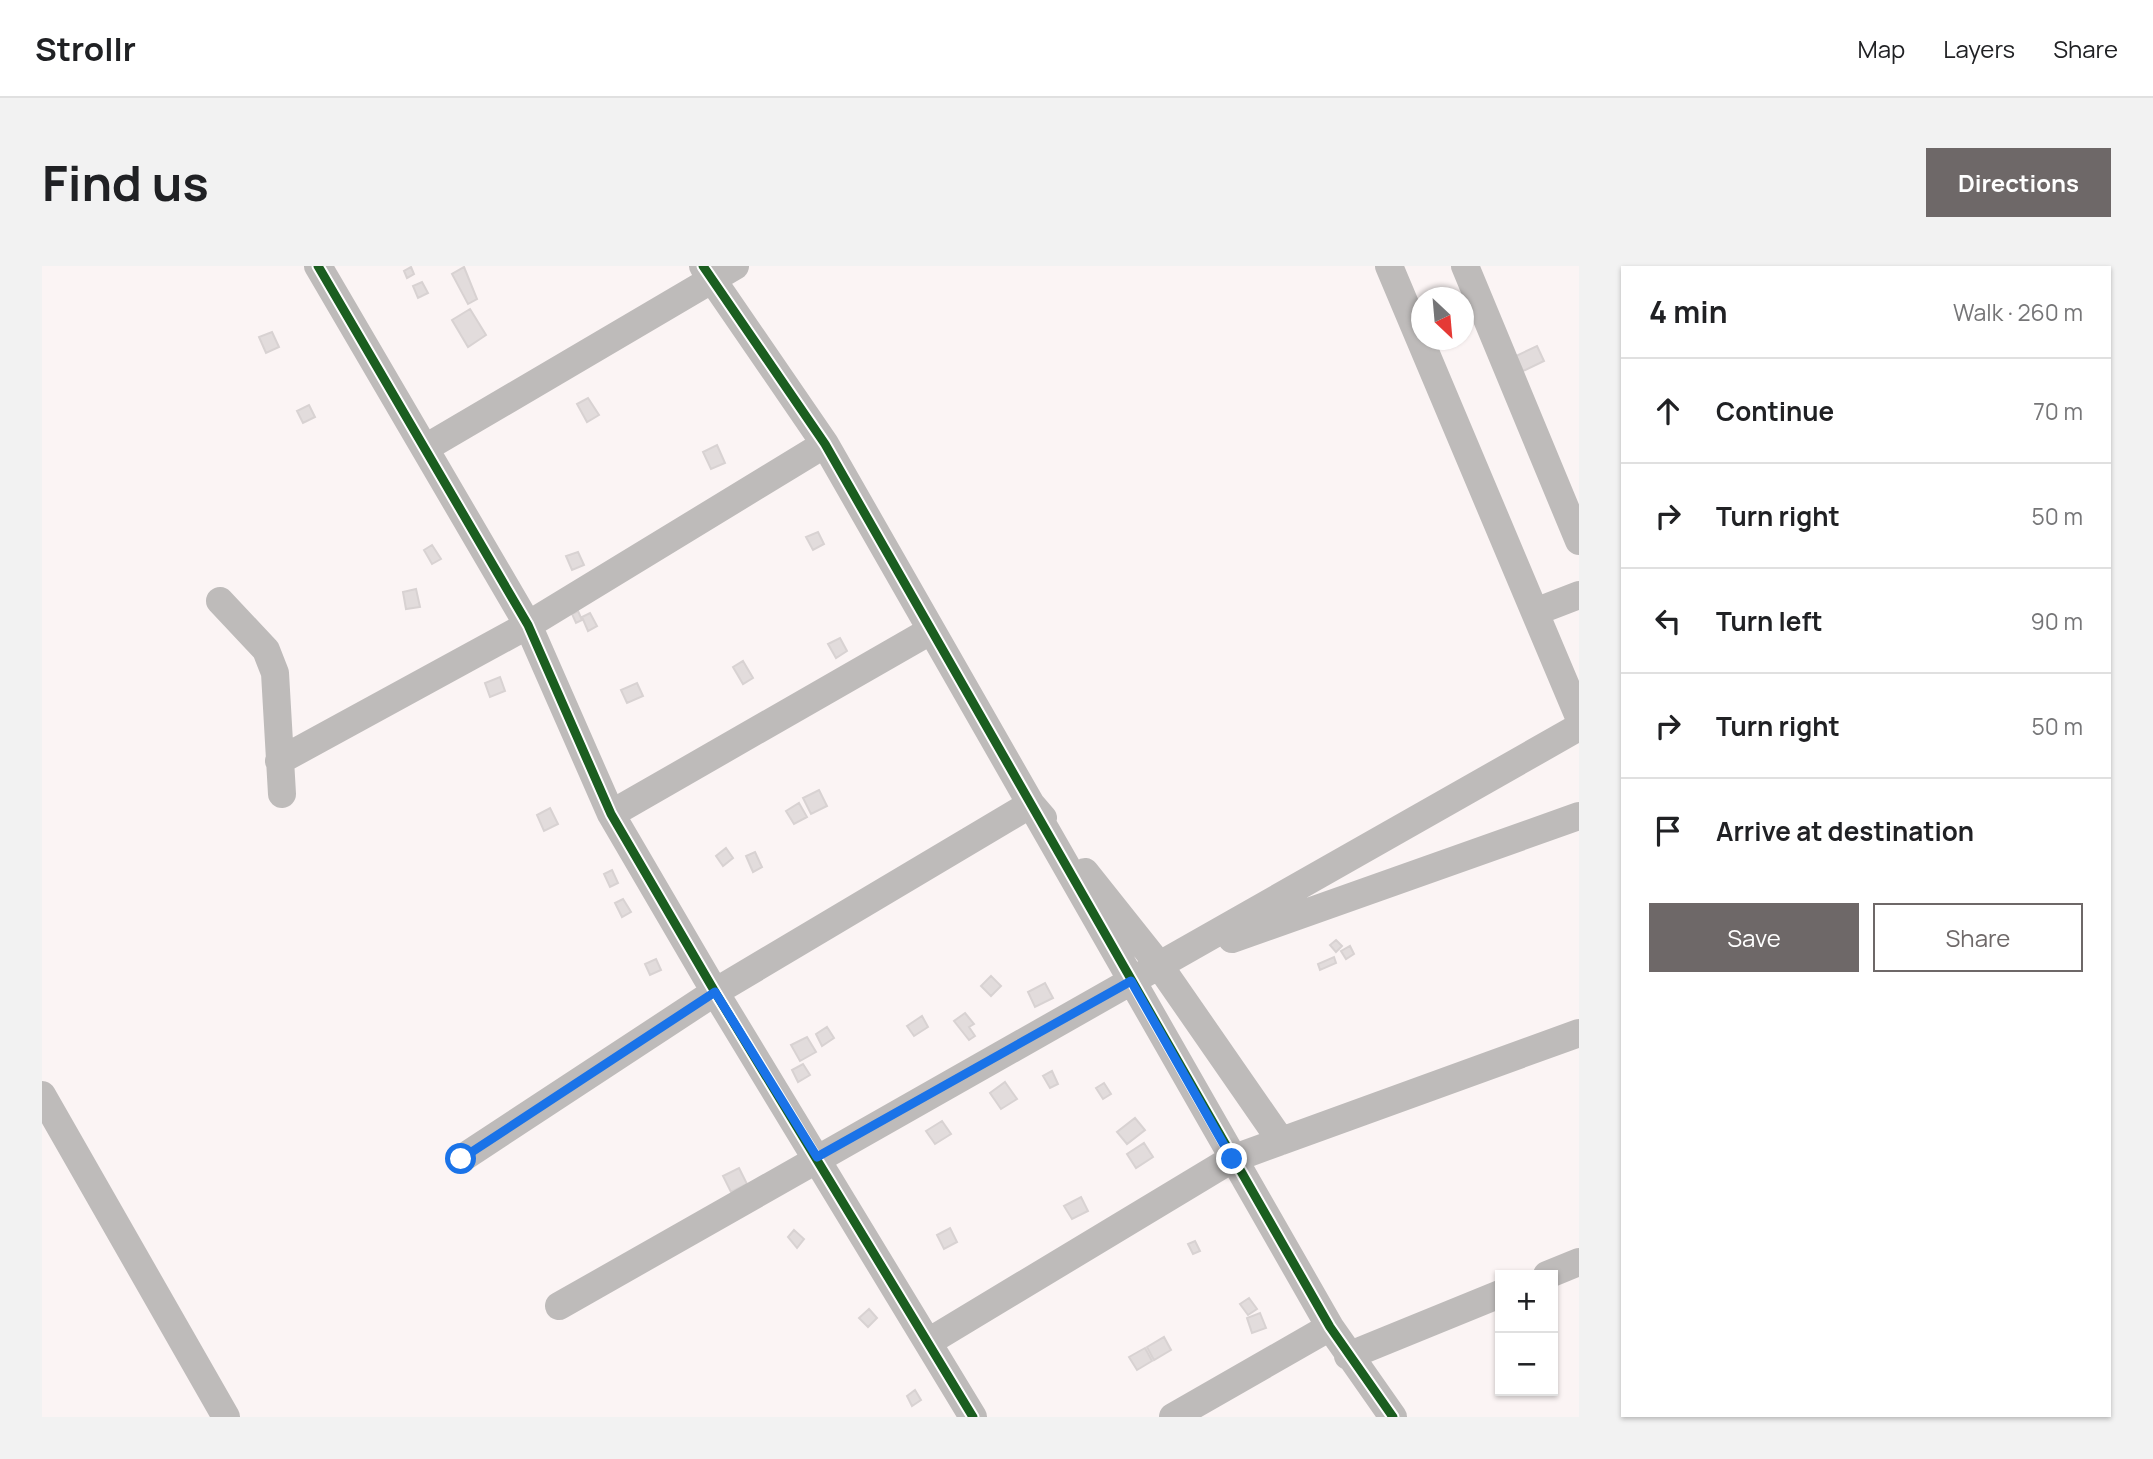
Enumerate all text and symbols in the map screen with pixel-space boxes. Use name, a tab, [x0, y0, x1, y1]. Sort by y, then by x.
text: Strollr	[35, 26, 136, 71]
text: Map	[1858, 32, 1905, 65]
text: Layers	[1943, 32, 2015, 65]
text: Share	[2053, 32, 2118, 65]
button: Directions	[1926, 148, 2111, 217]
text: Find us	[42, 149, 209, 216]
north arrow	[1411, 287, 1474, 350]
text: 4 min	[1649, 291, 1727, 332]
text: Walk · 260 m	[1953, 296, 2083, 328]
icon: ahead	[1649, 392, 1687, 430]
text: Continue	[1716, 393, 1834, 429]
text: 70 m	[2033, 395, 2083, 427]
icon: right	[1649, 497, 1687, 535]
text: Turn right	[1716, 498, 1840, 534]
text: 50 m	[2032, 500, 2083, 532]
icon: left	[1649, 602, 1687, 640]
text: Turn left	[1716, 603, 1823, 639]
text: 90 m	[2031, 605, 2083, 637]
icon: right	[1649, 707, 1687, 745]
text: Turn right	[1716, 708, 1840, 744]
text: 50 m	[2032, 710, 2083, 742]
icon: arrive	[1649, 812, 1687, 850]
text: Arrive at destination	[1716, 813, 1974, 849]
button: Save	[1649, 903, 1859, 972]
button: Share	[1873, 903, 2083, 972]
route start	[445, 1143, 476, 1174]
route end	[1216, 1143, 1247, 1174]
map controls	[1495, 1270, 1558, 1396]
button: +	[1495, 1270, 1558, 1333]
button: −	[1495, 1333, 1558, 1396]

